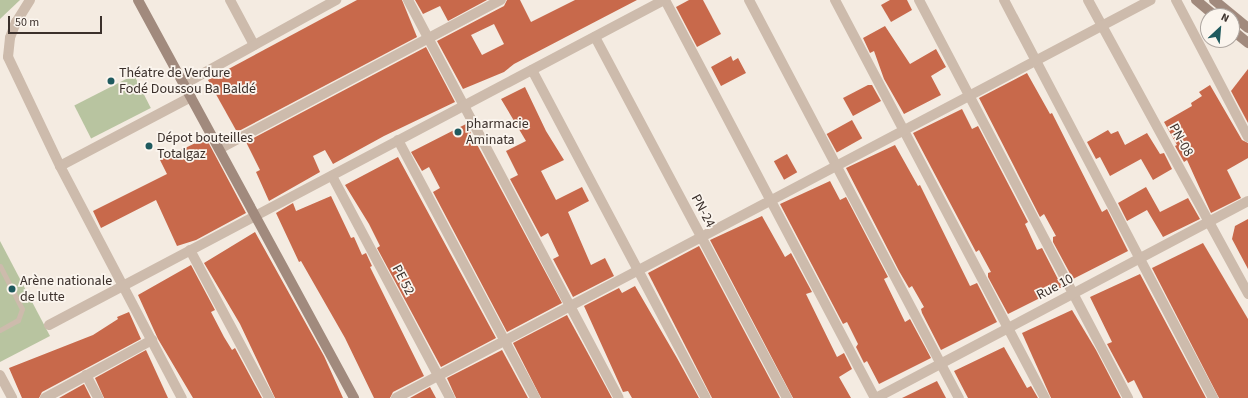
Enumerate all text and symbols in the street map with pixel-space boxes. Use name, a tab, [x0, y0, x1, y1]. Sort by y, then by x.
scale bar	[10, 8, 104, 34]
north arrow	[1200, 8, 1240, 48]
text: N	[1218, 9, 1232, 26]
text: 50 m	[15, 14, 39, 31]
place label: Théatre de Verdure Fodé Doussou Ba Baldé	[119, 65, 256, 98]
marker: Théatre de Verdure Fodé Doussou Ba Baldé	[106, 76, 116, 86]
place label: pharmacie Aminata	[466, 116, 529, 148]
street label: PN-08	[1165, 121, 1197, 159]
marker: pharmacie Aminata	[453, 127, 463, 137]
place label: Dépot bouteilles Totalgaz	[157, 130, 253, 162]
marker: Dépot bouteilles Totalgaz	[144, 141, 154, 151]
street label: PN-24	[687, 191, 719, 231]
street label: PE 52	[388, 262, 418, 298]
street label: Rue 10	[1034, 270, 1076, 304]
place label: Arène nationale de lutte	[20, 273, 112, 306]
marker: Arène nationale de lutte	[7, 284, 17, 294]

